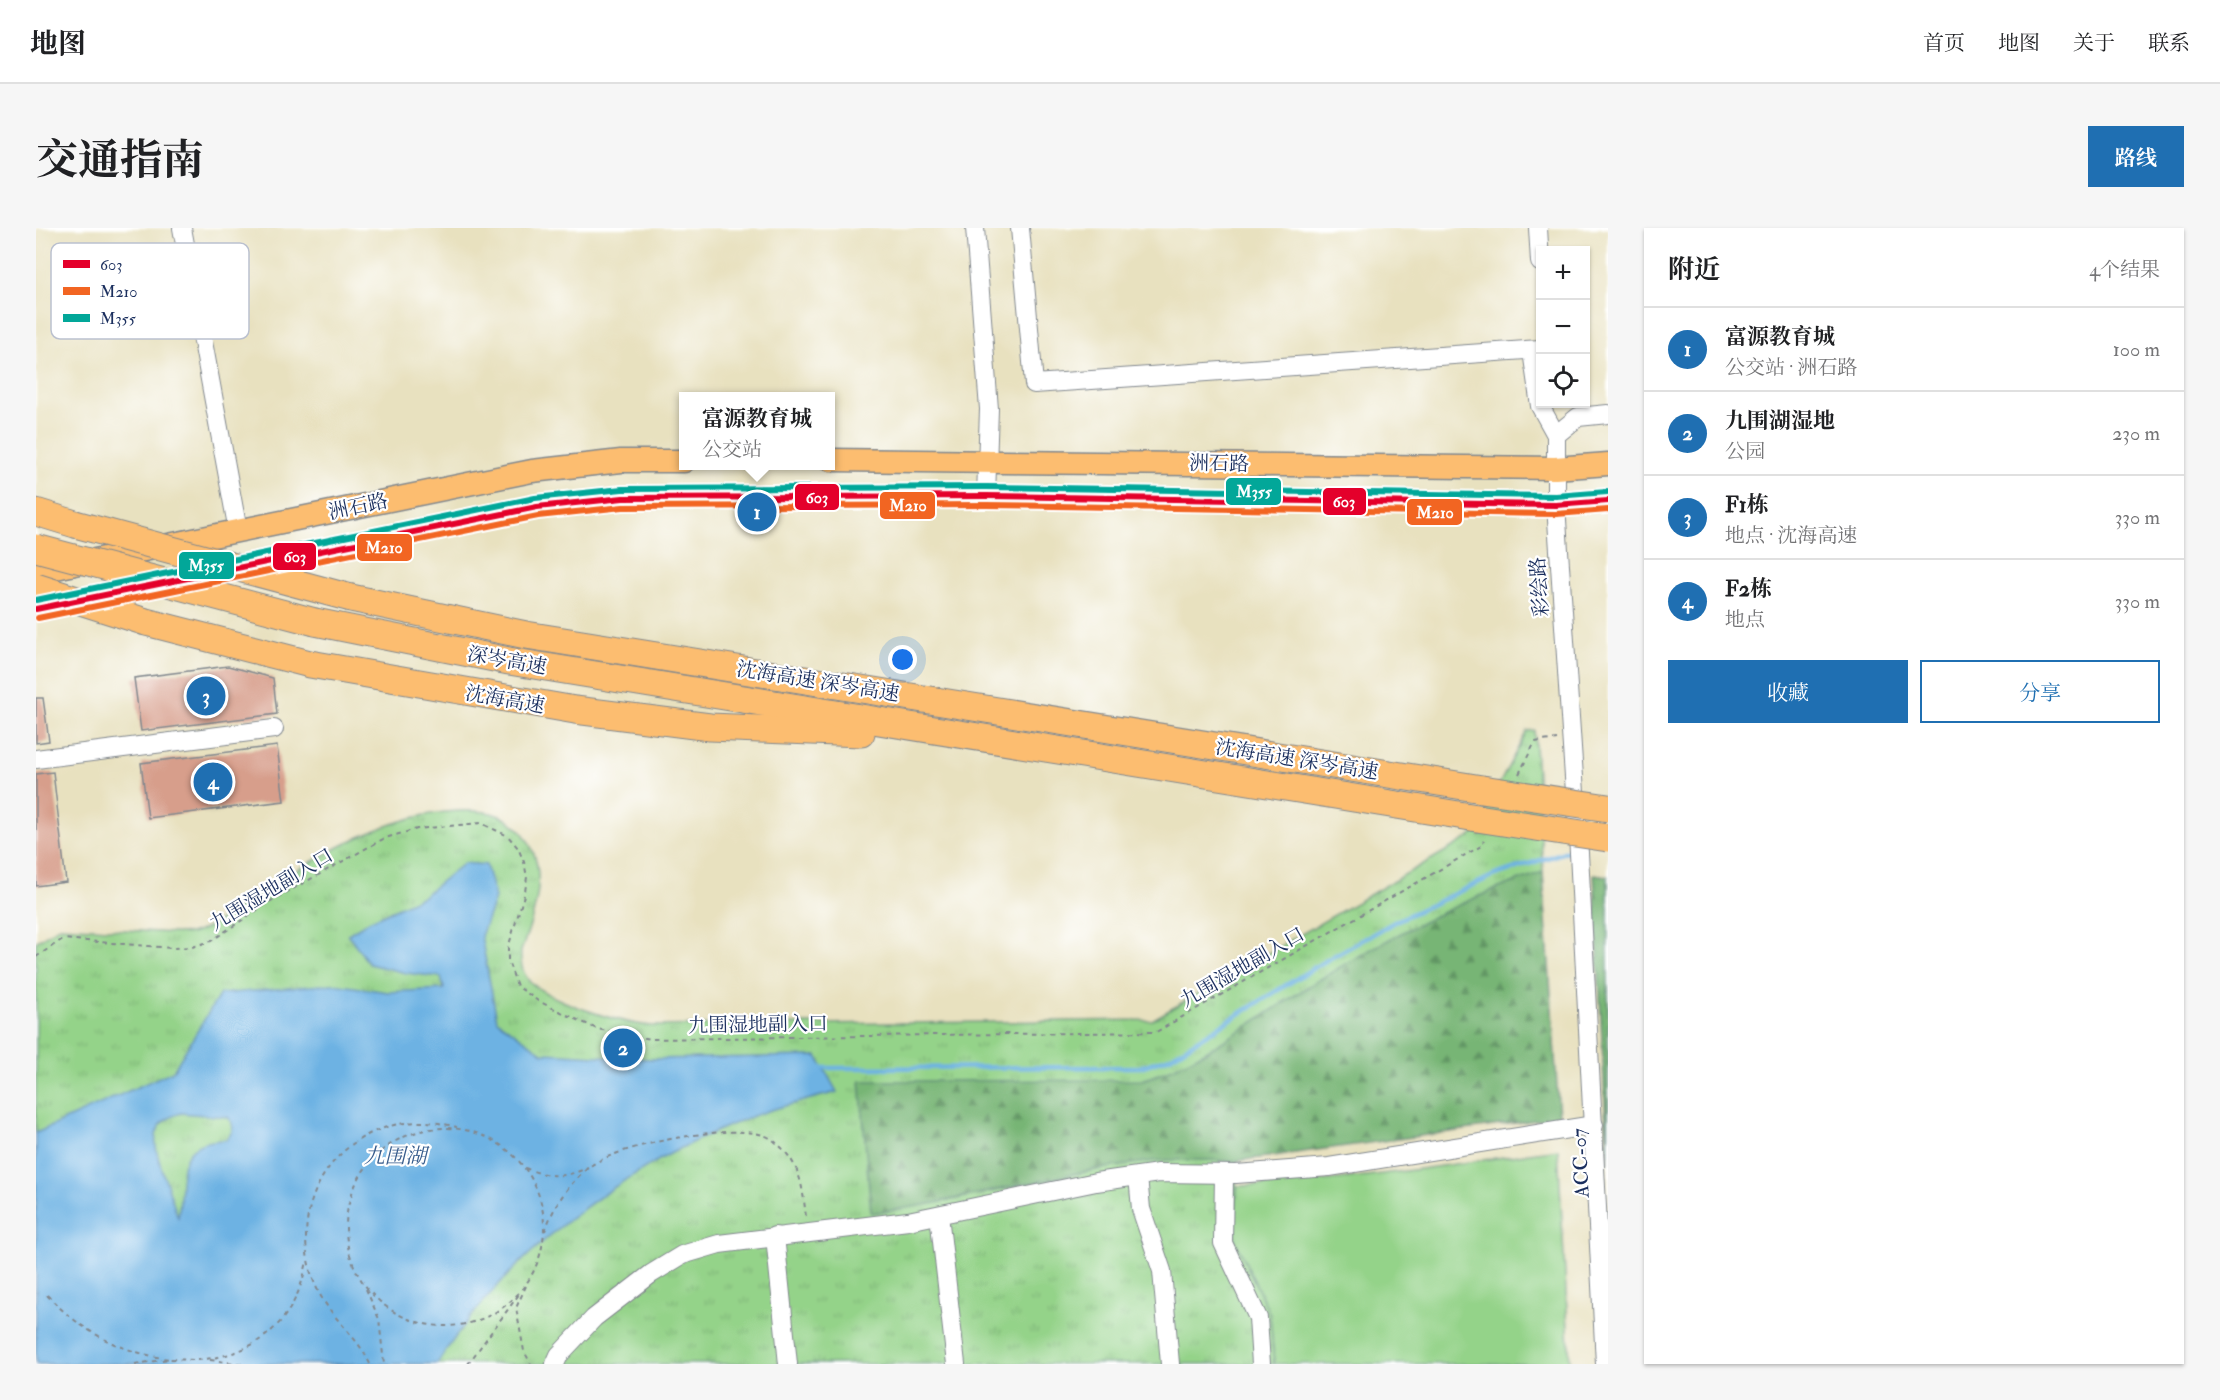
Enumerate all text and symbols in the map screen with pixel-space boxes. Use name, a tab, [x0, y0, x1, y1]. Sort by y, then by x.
text: 地图	[30, 27, 86, 62]
text: 首页	[1923, 30, 1965, 57]
text: 地图	[1998, 30, 2040, 57]
text: 关于	[2073, 30, 2115, 57]
text: 联系	[2148, 30, 2190, 57]
button: 路线	[2088, 126, 2184, 187]
text: 交通指南	[36, 135, 204, 187]
legend	[51, 243, 249, 339]
map controls	[1536, 246, 1590, 408]
button: +	[1536, 246, 1590, 300]
text: 附近	[1668, 254, 1720, 286]
text: 603	[100, 255, 122, 275]
text: 4个结果	[2089, 257, 2160, 282]
text: M210	[100, 282, 137, 302]
button: −	[1536, 300, 1590, 354]
text: M355	[100, 309, 136, 329]
text: 富源教育城	[1725, 323, 1835, 351]
text: 1	[1684, 337, 1691, 362]
text: 100 m	[2113, 337, 2160, 362]
button: locate	[1536, 354, 1590, 408]
text: 公交站 · 洲石路	[1725, 355, 1857, 380]
popup	[679, 392, 835, 470]
text: 富源教育城	[702, 405, 812, 433]
text: 九围湖湿地	[1725, 407, 1835, 435]
text: 2	[1682, 421, 1693, 446]
text: 230 m	[2112, 421, 2160, 446]
text: 公交站	[702, 437, 762, 462]
text: 公园	[1725, 439, 1765, 464]
street label: 洲石路	[1189, 450, 1249, 477]
line badge: M355	[1225, 477, 1282, 506]
text: M355	[1235, 482, 1273, 502]
line badge: 603	[794, 483, 840, 511]
line badge: 603	[1322, 487, 1367, 516]
street label: 洲石路	[326, 488, 390, 525]
text: 603	[806, 488, 828, 508]
pin: 1	[738, 490, 776, 534]
line badge: M210	[879, 491, 936, 520]
text: F1栋	[1725, 491, 1769, 519]
text: 603	[1333, 492, 1355, 512]
text: M210	[888, 496, 927, 516]
line badge: M210	[1406, 498, 1463, 526]
text: M210	[1415, 503, 1454, 523]
text: 3	[1684, 505, 1691, 530]
text: 330 m	[2115, 505, 2160, 530]
text: 地点 · 沈海高速	[1725, 523, 1857, 548]
line badge: M210	[356, 533, 413, 562]
text: M210	[364, 538, 403, 558]
line badge: 603	[272, 542, 317, 571]
text: 603	[284, 547, 306, 567]
line badge: M355	[178, 551, 235, 580]
text: M355	[187, 556, 225, 576]
street label: 彩绘路	[1525, 556, 1554, 618]
text: F2栋	[1725, 575, 1772, 603]
text: 4	[1682, 589, 1693, 614]
text: 330 m	[2115, 589, 2160, 614]
text: 地点	[1725, 607, 1765, 632]
street label: 深岑高速	[465, 641, 548, 680]
your location	[888, 645, 917, 674]
street label: 沈海高速 深岑高速	[735, 656, 901, 707]
button: 收藏	[1668, 660, 1908, 723]
button: 分享	[1920, 660, 2160, 723]
pin: 3	[186, 674, 226, 718]
street label: 沈海高速	[463, 680, 546, 719]
street label: 沈海高速 深岑高速	[1214, 734, 1380, 785]
pin: 4	[194, 760, 232, 804]
street label: 九围湿地副入口	[205, 843, 338, 936]
street label: 九围湿地副入口	[1175, 922, 1309, 1013]
street label: 九围湿地副入口	[688, 1011, 828, 1038]
pin: 2	[604, 1026, 642, 1070]
street label: ACC-07	[1566, 1128, 1595, 1199]
water label: 九围湖	[364, 1143, 430, 1170]

